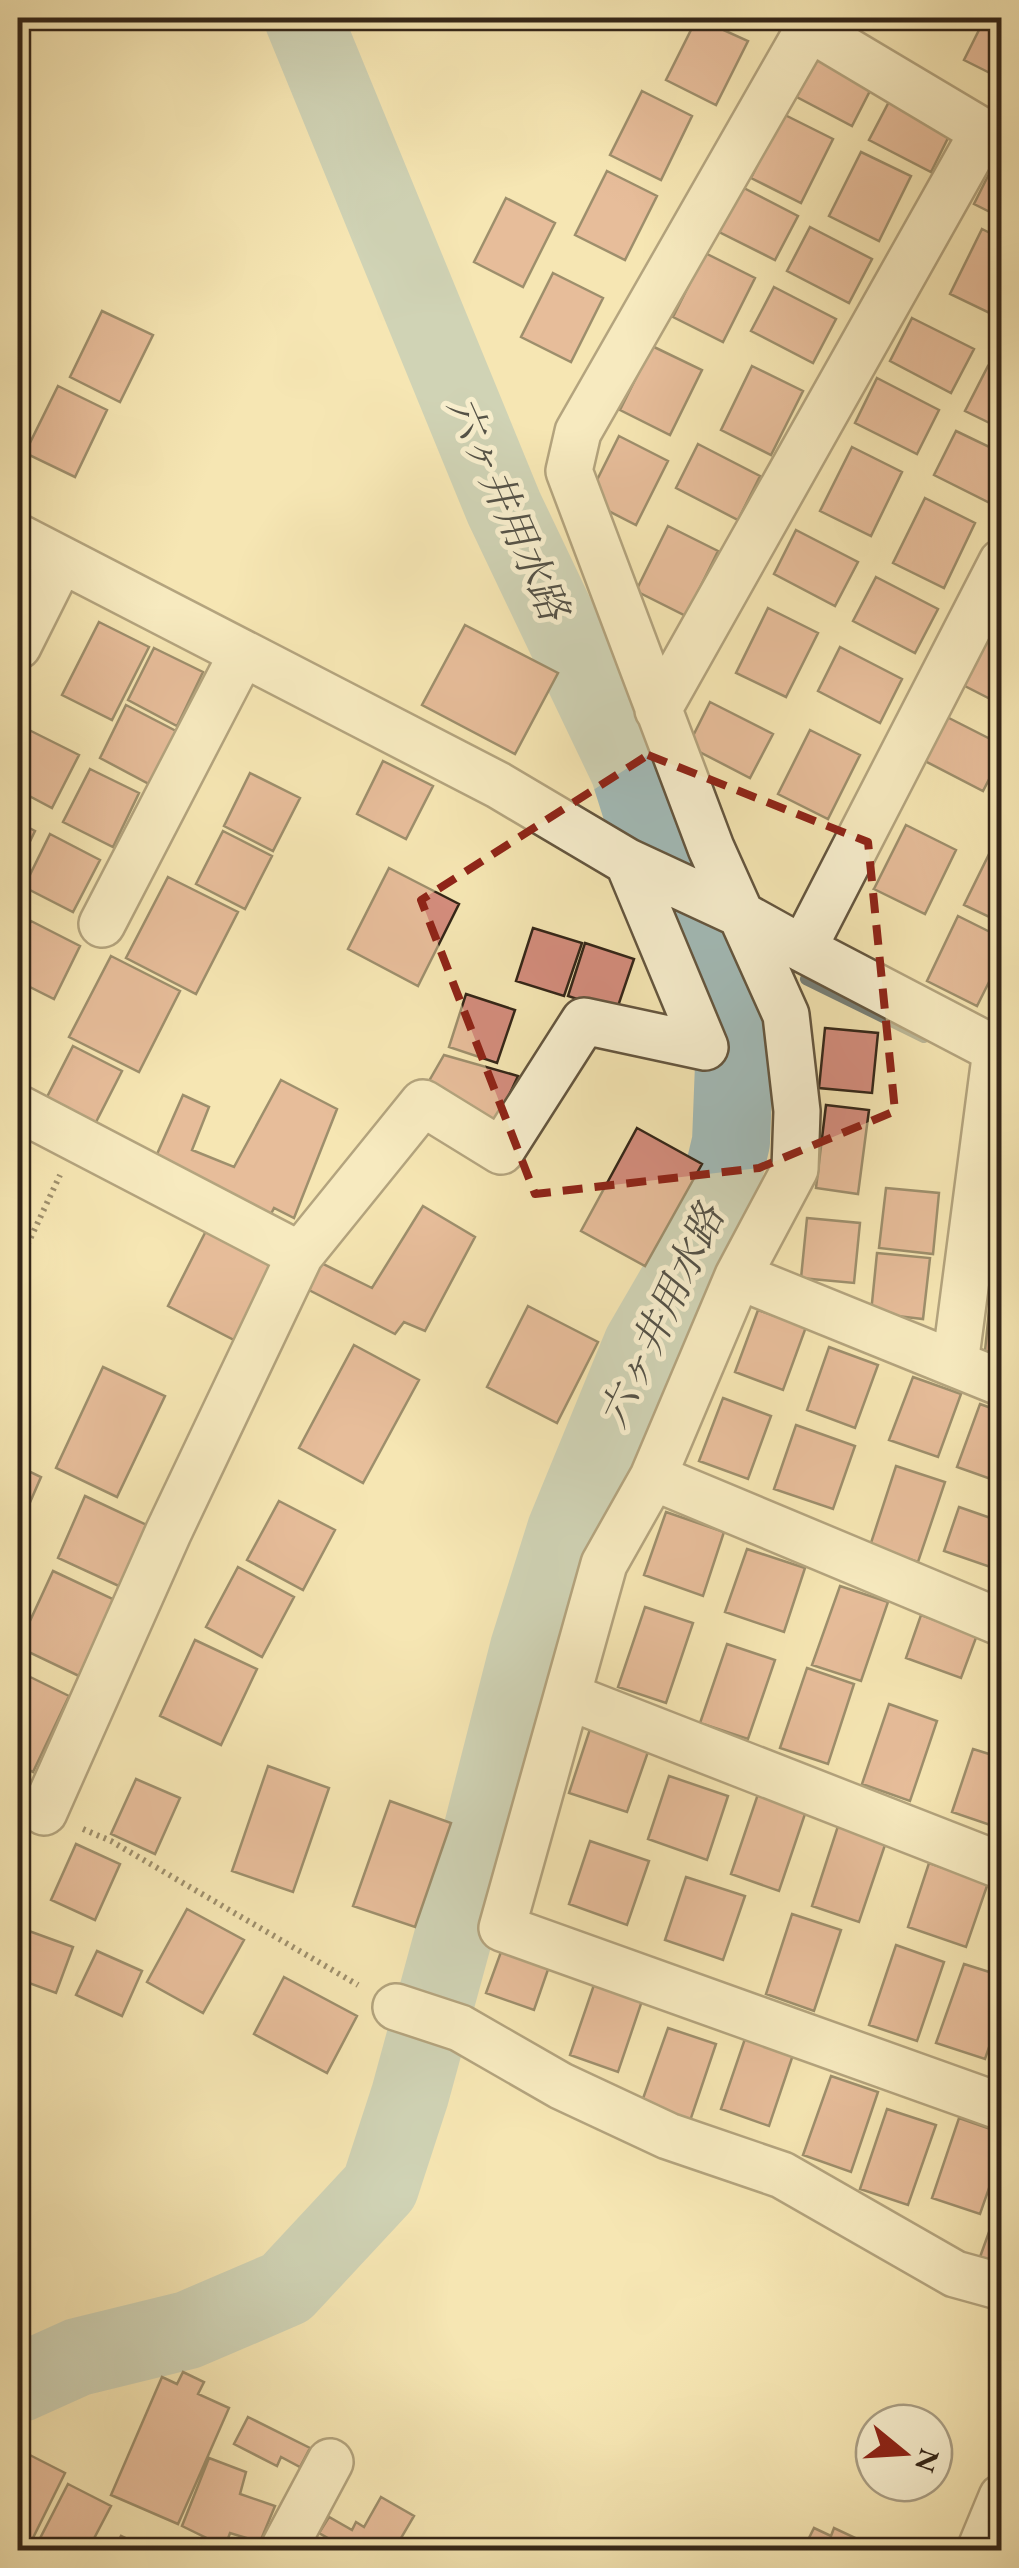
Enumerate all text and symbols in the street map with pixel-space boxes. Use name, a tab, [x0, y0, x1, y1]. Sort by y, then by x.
water label: 六ヶ井用水路	[435, 388, 582, 631]
water label: 六ヶ井用水路	[587, 1194, 737, 1436]
north arrow	[854, 2403, 954, 2503]
text: N	[907, 2444, 948, 2477]

